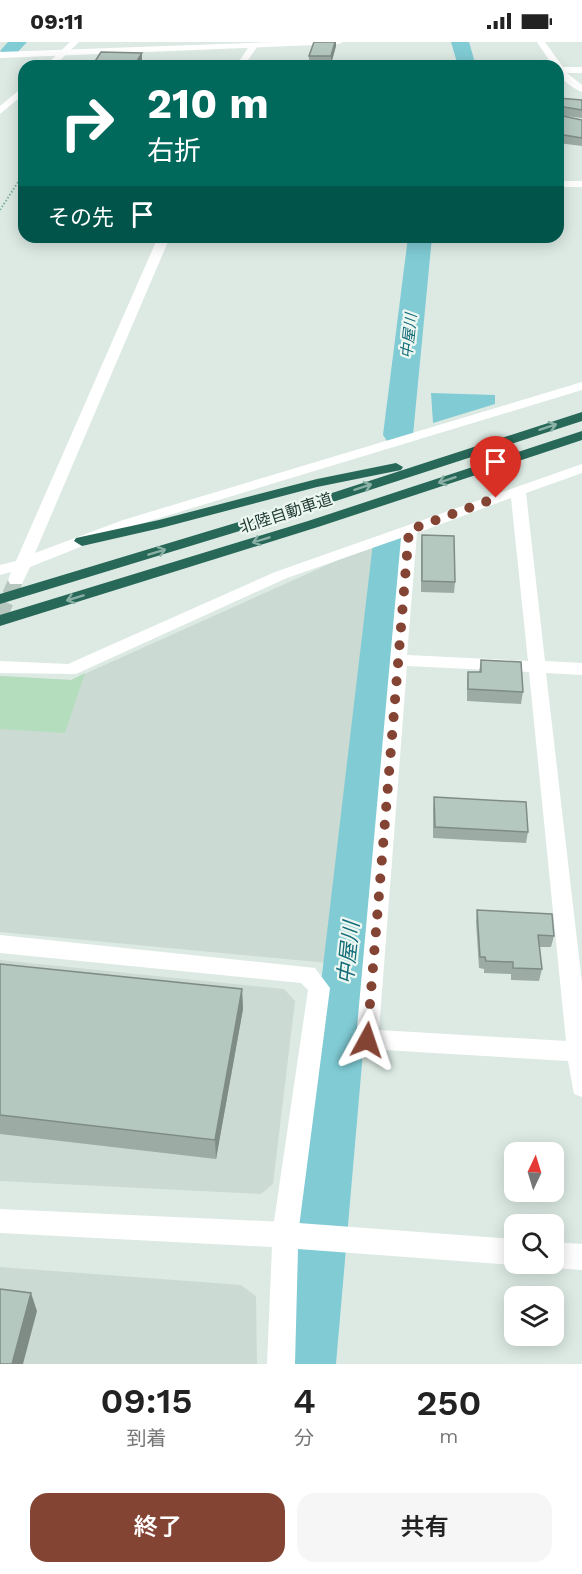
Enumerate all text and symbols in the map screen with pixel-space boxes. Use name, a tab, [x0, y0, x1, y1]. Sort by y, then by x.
text: 09:11	[30, 9, 83, 34]
text: 210 m	[147, 79, 269, 128]
icon: right	[48, 84, 126, 162]
text: 右折	[147, 135, 201, 167]
icon: arrive	[126, 198, 159, 231]
text: その先	[48, 205, 114, 230]
water label: 中屋川	[398, 311, 421, 359]
one-way arrow	[538, 421, 557, 432]
pin	[470, 436, 521, 498]
icon: arrive	[479, 445, 512, 478]
one-way arrow	[438, 475, 457, 486]
one-way arrow	[353, 481, 372, 492]
street label: 北陸自動車道	[237, 489, 335, 537]
one-way arrow	[252, 536, 271, 547]
one-way arrow	[147, 546, 166, 557]
one-way arrow	[66, 593, 85, 604]
water label: 中屋川	[332, 918, 364, 986]
position arrow	[335, 1008, 399, 1072]
north arrow	[504, 1142, 564, 1202]
map controls	[504, 1142, 564, 1346]
button: search	[504, 1214, 564, 1274]
button: layers	[504, 1286, 564, 1346]
text: 09:15	[101, 1380, 192, 1422]
text: 4	[293, 1380, 316, 1422]
text: 250	[416, 1382, 481, 1424]
text: m	[439, 1424, 458, 1448]
text: 到着	[126, 1426, 166, 1450]
text: 分	[294, 1426, 314, 1450]
button: 終了	[30, 1493, 285, 1562]
button: 共有	[297, 1493, 552, 1562]

